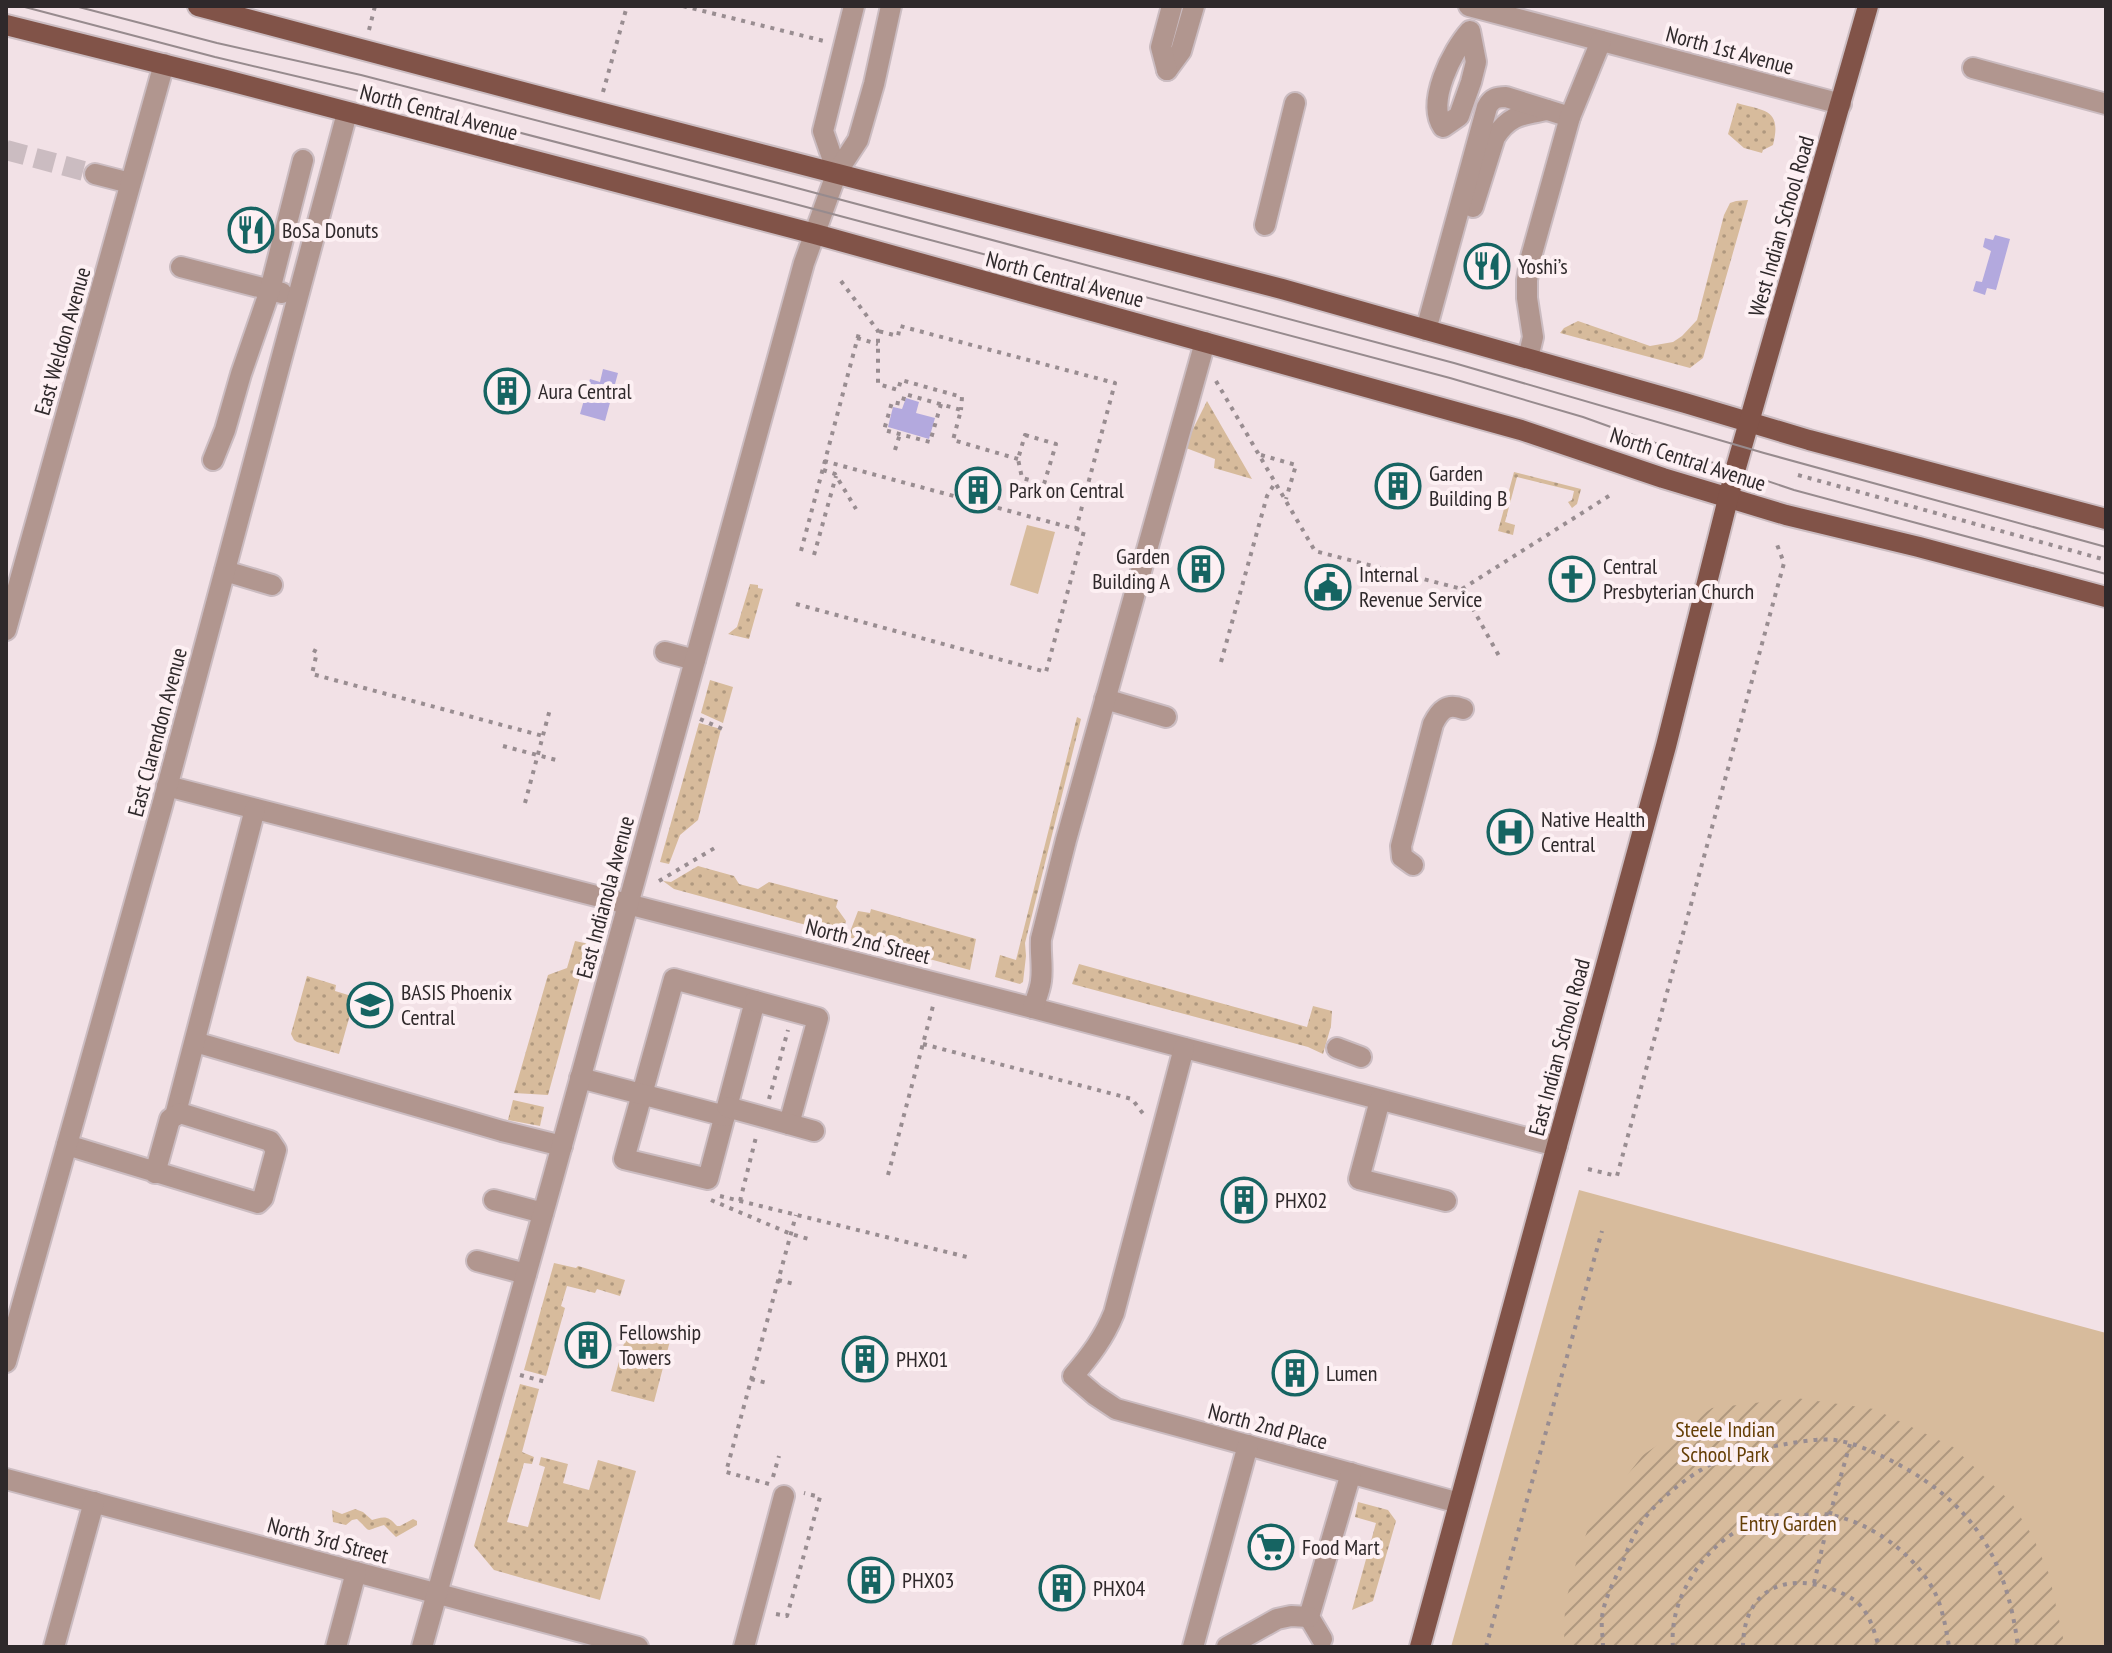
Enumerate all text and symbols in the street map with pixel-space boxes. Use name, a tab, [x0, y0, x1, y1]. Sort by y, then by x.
street label: North 1st Avenue	[1663, 19, 1797, 81]
street label: North Central Avenue	[357, 77, 521, 147]
street label: West Indian School Road	[1742, 132, 1820, 320]
restaurant icon: BoSa Donuts	[227, 206, 275, 254]
place label: BoSa Donuts	[282, 216, 379, 244]
restaurant icon: Yoshi’s	[1463, 242, 1511, 290]
street label: North Central Avenue	[983, 244, 1147, 314]
place label: Yoshi’s	[1518, 252, 1568, 280]
street label: East Weldon Avenue	[28, 264, 96, 418]
building icon: Aura Central	[483, 367, 531, 415]
place label: Aura Central	[538, 377, 633, 405]
street label: North Central Avenue	[1607, 421, 1769, 497]
place label: Garden Building B	[1429, 459, 1507, 512]
building icon: Garden Building B	[1374, 462, 1422, 510]
building icon: Park on Central	[954, 466, 1002, 514]
place label: Park on Central	[1009, 476, 1125, 504]
place label: Garden Building A	[1092, 542, 1171, 595]
building icon: Garden Building A	[1177, 545, 1225, 593]
place label: Central Presbyterian Church	[1603, 552, 1754, 605]
church icon: Central Presbyterian Church	[1548, 555, 1596, 603]
place label: Internal Revenue Service	[1359, 560, 1482, 613]
public building icon: Internal Revenue Service	[1304, 563, 1352, 611]
street label: East Clarendon Avenue	[121, 645, 193, 819]
place label: Native Health Central	[1541, 805, 1645, 858]
hospital icon: Native Health Central	[1486, 808, 1534, 856]
street label: East Indianola Avenue	[570, 813, 640, 981]
street label: North 2nd Street	[803, 912, 933, 970]
street label: East Indian School Road	[1522, 956, 1596, 1138]
place label: BASIS Phoenix Central	[401, 978, 512, 1031]
school or university icon: BASIS Phoenix Central	[346, 981, 394, 1029]
building icon: PHX02	[1220, 1176, 1268, 1224]
place label: PHX02	[1275, 1186, 1328, 1214]
place label: Fellowship Towers	[619, 1318, 701, 1371]
building icon: Fellowship Towers	[564, 1321, 612, 1369]
building icon: PHX01	[841, 1335, 889, 1383]
place label: PHX01	[896, 1345, 949, 1373]
building icon: Lumen	[1271, 1349, 1319, 1397]
place label: Lumen	[1326, 1359, 1377, 1387]
street label: North 2nd Place	[1205, 1397, 1331, 1455]
park label: Steele Indian School Park	[1675, 1415, 1775, 1468]
park label: Entry Garden	[1739, 1509, 1837, 1537]
street label: North 3rd Street	[265, 1510, 391, 1570]
supermarket icon: Food Mart	[1247, 1523, 1295, 1571]
place label: Food Mart	[1302, 1533, 1380, 1561]
building icon: PHX03	[847, 1556, 895, 1604]
building icon: PHX04	[1038, 1564, 1086, 1612]
place label: PHX03	[902, 1566, 955, 1594]
place label: PHX04	[1093, 1574, 1146, 1602]

